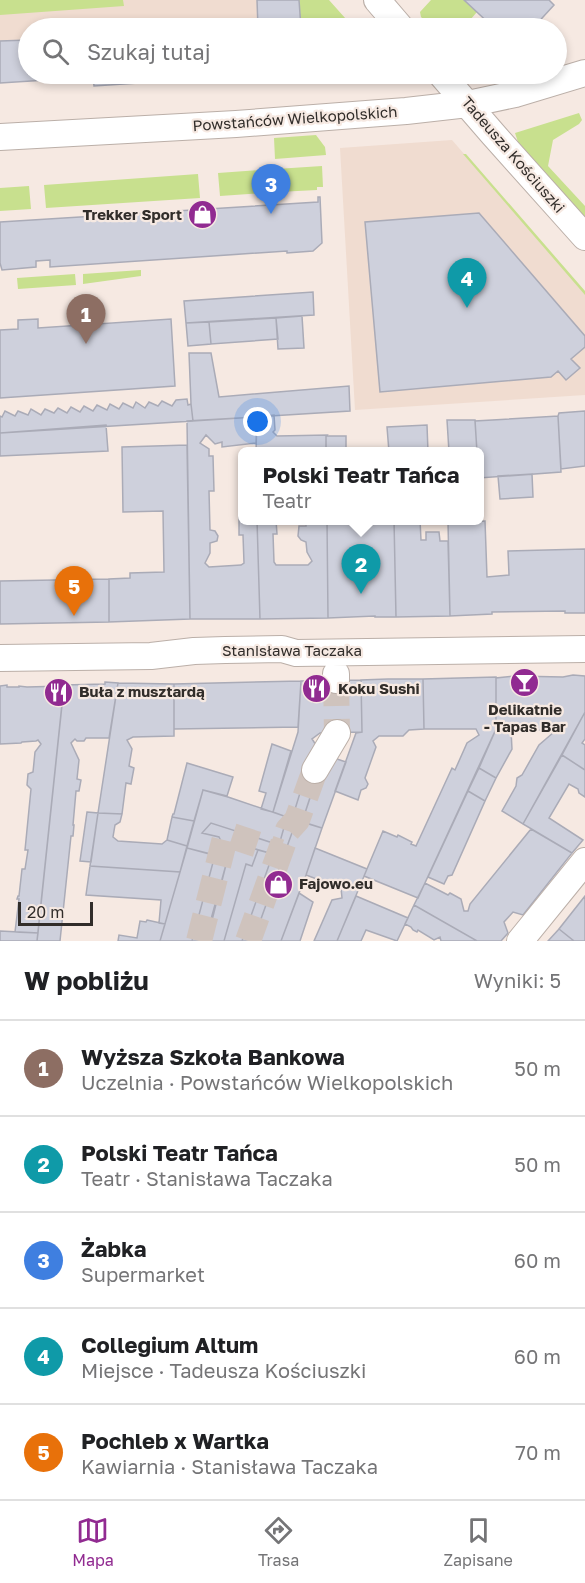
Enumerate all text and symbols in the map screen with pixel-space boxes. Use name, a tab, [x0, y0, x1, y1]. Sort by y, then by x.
search box	[18, 18, 567, 84]
icon: search	[39, 35, 72, 68]
text: Szukaj tutaj	[87, 38, 211, 65]
street label: Tadeusza Kościuszki	[459, 93, 569, 216]
street label: Powstańców Wielkopolskich	[192, 102, 398, 134]
pin: 3	[252, 164, 290, 214]
shop icon: Trekker Sport	[187, 199, 219, 231]
place label: Trekker Sport	[82, 205, 182, 223]
pin: 4	[448, 258, 486, 308]
pin: 1	[66, 294, 106, 344]
your location	[243, 407, 272, 436]
popup	[238, 447, 484, 525]
text: Polski Teatr Tańca	[263, 461, 459, 488]
text: Teatr	[263, 488, 312, 512]
pin: 2	[342, 544, 380, 594]
pin: 5	[54, 566, 94, 616]
street label: Stanisława Taczaka	[222, 641, 362, 659]
bar icon: Delikatnie - Tapas Bar	[509, 667, 541, 699]
restaurant icon: Koku Sushi	[301, 673, 333, 705]
restaurant icon: Buła z musztardą	[42, 676, 74, 708]
place label: Koku Sushi	[338, 679, 420, 697]
place label: Buła z musztardą	[79, 682, 205, 700]
place label: Delikatnie - Tapas Bar	[484, 700, 566, 735]
shop icon: Fajowo.eu	[262, 868, 294, 900]
place label: Fajowo.eu	[299, 874, 373, 892]
scale bar	[18, 899, 93, 926]
text: 20 m	[27, 902, 64, 922]
text: W pobliżu	[24, 965, 149, 996]
text: Wyniki: 5	[474, 968, 561, 992]
text: Wyższa Szkoła Bankowa	[81, 1043, 345, 1070]
text: 1	[38, 1056, 49, 1080]
text: 50 m	[514, 1056, 561, 1080]
text: Uczelnia · Powstańców Wielkopolskich	[81, 1070, 453, 1094]
text: Polski Teatr Tańca	[81, 1139, 278, 1166]
text: 2	[37, 1152, 50, 1176]
text: 50 m	[514, 1152, 561, 1176]
text: Teatr · Stanisława Taczaka	[81, 1166, 333, 1190]
text: Żabka	[81, 1235, 146, 1262]
text: 3	[37, 1248, 50, 1272]
text: 60 m	[514, 1248, 561, 1272]
text: Supermarket	[81, 1262, 205, 1286]
text: Collegium Altum	[81, 1331, 258, 1358]
text: 4	[37, 1344, 50, 1368]
text: 60 m	[514, 1344, 561, 1368]
text: Miejsce · Tadeusza Kościuszki	[81, 1358, 366, 1382]
text: Pochleb x Wartka	[81, 1427, 269, 1454]
text: 5	[37, 1440, 50, 1464]
text: 70 m	[515, 1440, 561, 1464]
text: Kawiarnia · Stanisława Taczaka	[81, 1454, 378, 1478]
tab: Mapa	[72, 1514, 114, 1570]
tab: Trasa	[258, 1514, 299, 1570]
tab: Zapisane	[443, 1514, 513, 1570]

